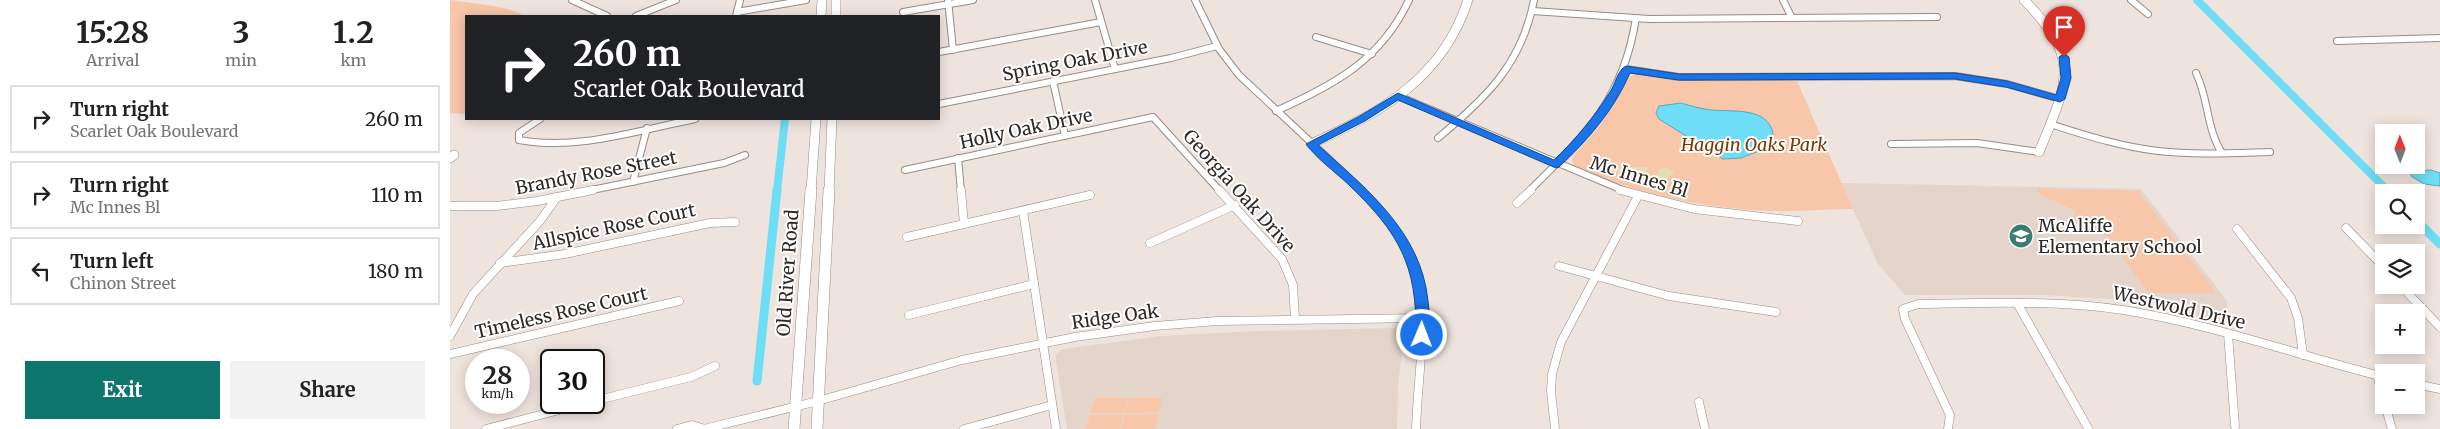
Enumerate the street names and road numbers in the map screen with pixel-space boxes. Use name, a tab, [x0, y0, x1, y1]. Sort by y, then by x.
street label: Spring Oak Drive	[1000, 35, 1149, 86]
street label: Holly Oak Drive	[957, 103, 1094, 154]
street label: Georgia Oak Drive	[1178, 125, 1301, 257]
street label: Brandy Rose Street	[513, 146, 679, 199]
street label: Mc Innes Bl	[1587, 151, 1691, 202]
street label: Allspice Rose Court	[529, 198, 697, 255]
street label: Old River Road	[772, 209, 803, 337]
street label: Timeless Rose Court	[472, 281, 649, 344]
street label: Westwold Drive	[2109, 281, 2248, 334]
street label: Ridge Oak	[1070, 299, 1161, 334]

